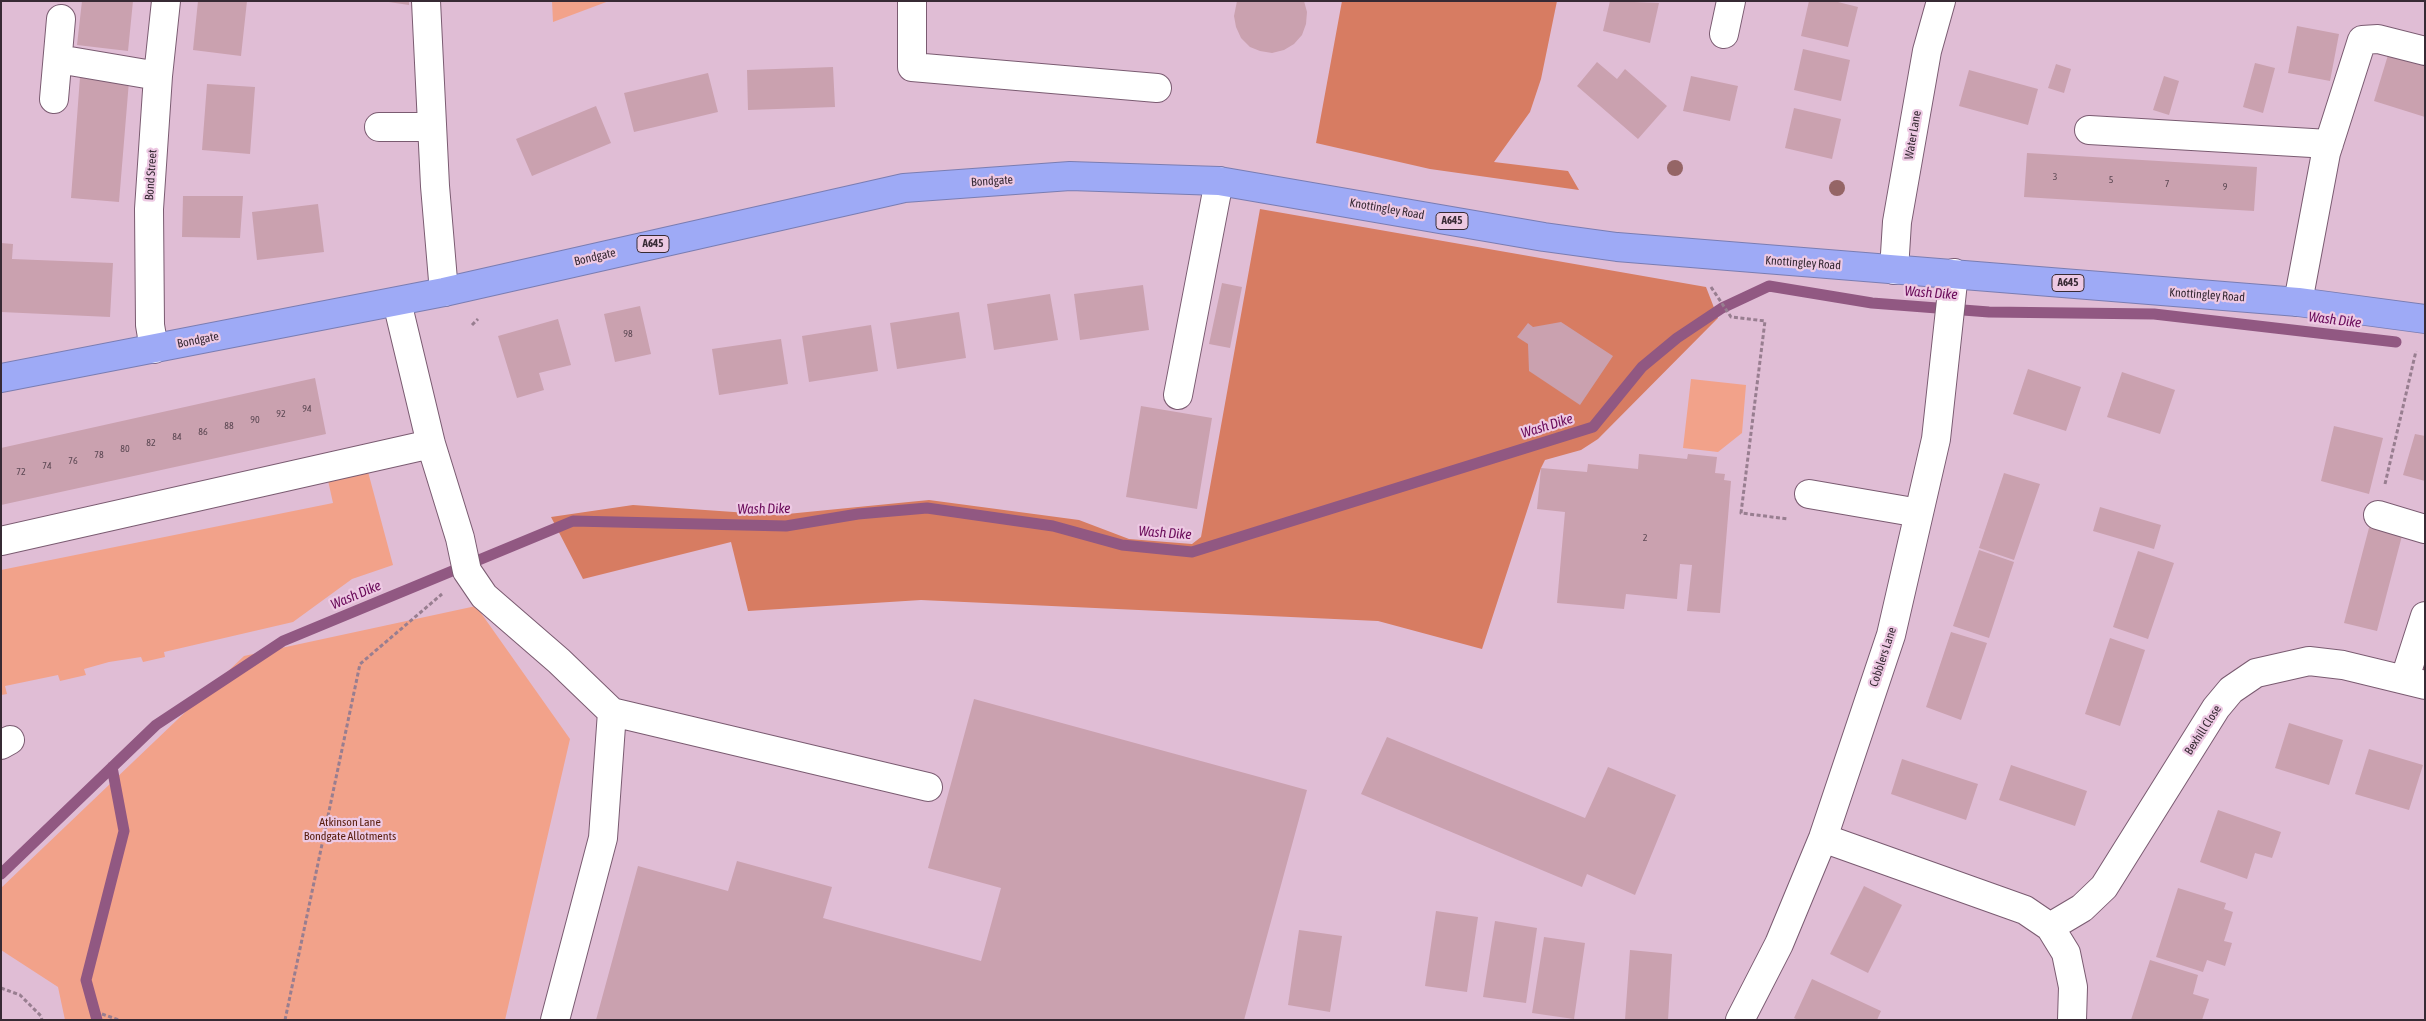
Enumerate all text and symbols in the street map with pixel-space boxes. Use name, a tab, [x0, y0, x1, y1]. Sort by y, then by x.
street label: Water Lane	[1902, 109, 1924, 161]
street label: Bond Street	[142, 149, 160, 201]
house number: 3	[2053, 171, 2057, 183]
street label: Bondgate	[970, 172, 1014, 190]
house number: 5	[2109, 174, 2113, 186]
house number: 7	[2165, 178, 2169, 190]
house number: 9	[2223, 181, 2227, 193]
street label: Knottingley Road	[1348, 195, 1426, 223]
road number: A645	[1436, 212, 1468, 230]
road number: A645	[637, 235, 669, 252]
street label: Bondgate	[573, 245, 617, 269]
street label: Knottingley Road	[1765, 253, 1841, 273]
road number: A645	[2052, 274, 2084, 292]
water label: Wash Dike	[1904, 283, 1958, 303]
street label: Knottingley Road	[2169, 285, 2245, 305]
water label: Wash Dike	[2308, 308, 2362, 332]
house number: 98	[623, 328, 633, 340]
street label: Bondgate	[176, 329, 220, 351]
house number: 94	[302, 403, 312, 415]
house number: 92	[276, 408, 286, 420]
water label: Wash Dike	[1519, 410, 1575, 442]
house number: 90	[250, 414, 260, 426]
house number: 88	[224, 420, 234, 432]
house number: 86	[198, 426, 208, 438]
house number: 84	[172, 431, 182, 443]
house number: 82	[146, 437, 156, 449]
house number: 80	[120, 443, 130, 455]
house number: 78	[94, 449, 104, 461]
house number: 76	[68, 455, 78, 467]
house number: 74	[42, 460, 52, 472]
house number: 72	[16, 466, 26, 478]
water label: Wash Dike	[737, 500, 791, 518]
water label: Wash Dike	[1138, 523, 1192, 543]
house number: 2	[1643, 532, 1647, 544]
water label: Wash Dike	[328, 577, 384, 613]
street label: Cobblers Lane	[1867, 625, 1899, 689]
street label: Bexhill Close	[2182, 702, 2224, 758]
park label: Atkinson Lane Bondgate Allotments	[304, 815, 396, 843]

